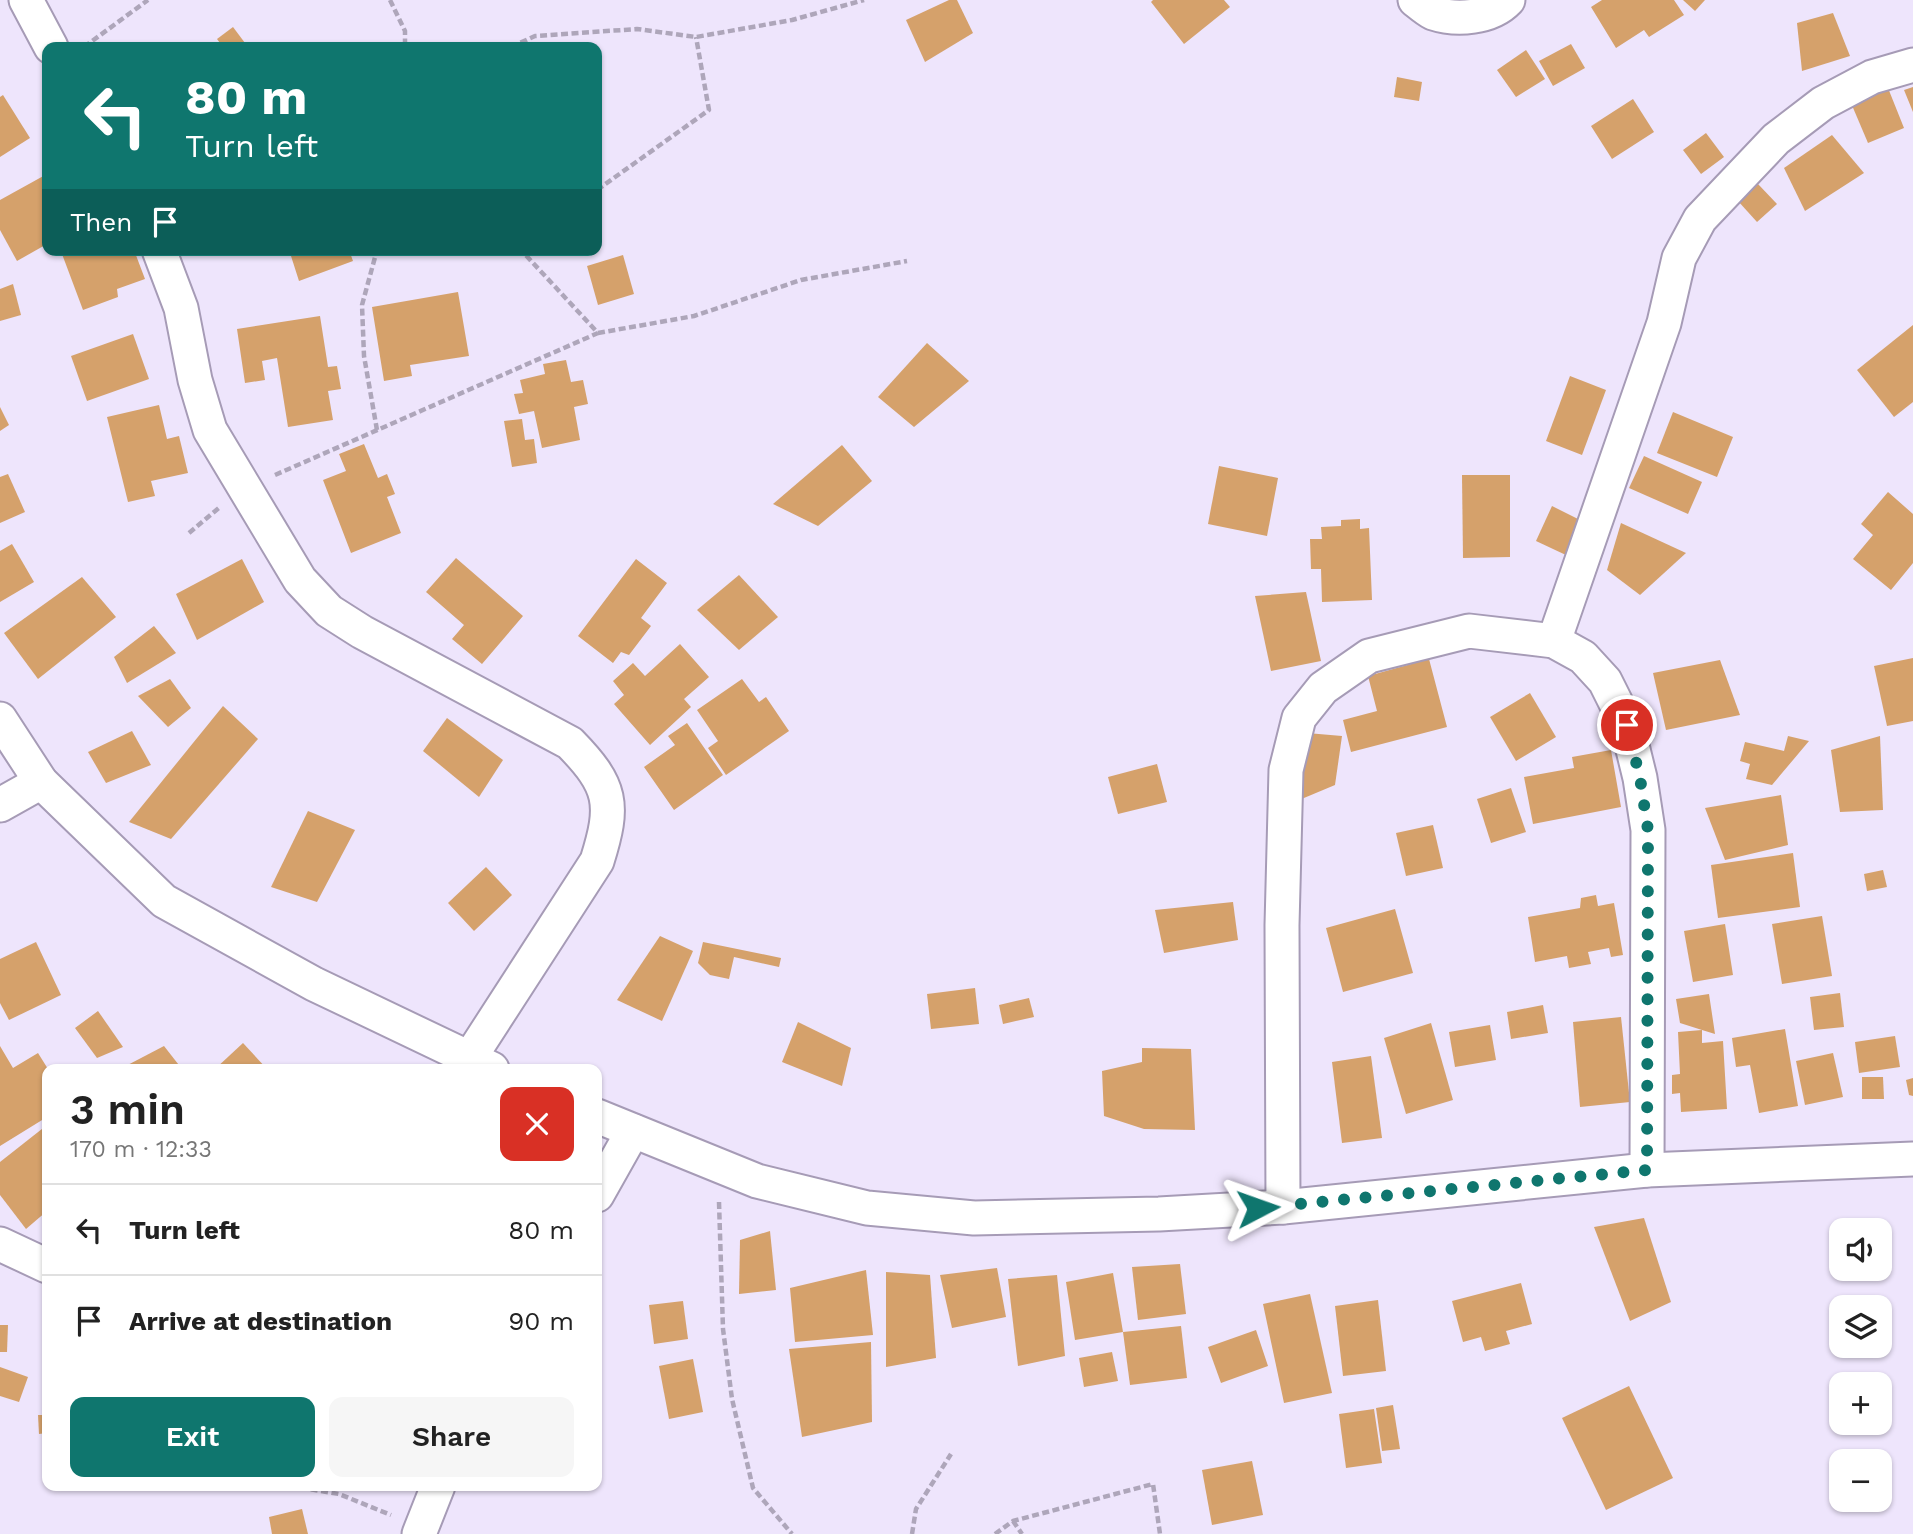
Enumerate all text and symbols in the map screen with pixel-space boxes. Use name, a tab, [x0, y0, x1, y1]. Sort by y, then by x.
text: 80 m	[185, 68, 307, 126]
icon: left	[70, 70, 161, 161]
text: Turn left	[185, 127, 318, 165]
icon: arrive	[146, 203, 184, 241]
text: Then	[70, 207, 132, 237]
pin	[1597, 695, 1657, 755]
icon: arrive	[1608, 706, 1646, 744]
text: 3 min	[70, 1085, 185, 1134]
button: close	[500, 1087, 574, 1161]
text: 170 m · 12:33	[70, 1136, 212, 1163]
position arrow	[1221, 1171, 1295, 1245]
icon: left	[70, 1211, 108, 1249]
text: Turn left	[129, 1215, 240, 1245]
text: 80 m	[508, 1215, 574, 1245]
map controls	[1829, 1218, 1892, 1512]
button: sound	[1829, 1218, 1892, 1281]
button: layers	[1829, 1295, 1892, 1358]
icon: arrive	[70, 1302, 108, 1340]
text: Arrive at destination	[129, 1306, 392, 1336]
text: 90 m	[508, 1306, 574, 1336]
button: +	[1829, 1372, 1892, 1435]
button: Exit	[70, 1397, 315, 1477]
button: Share	[329, 1397, 574, 1477]
button: −	[1829, 1449, 1892, 1512]

